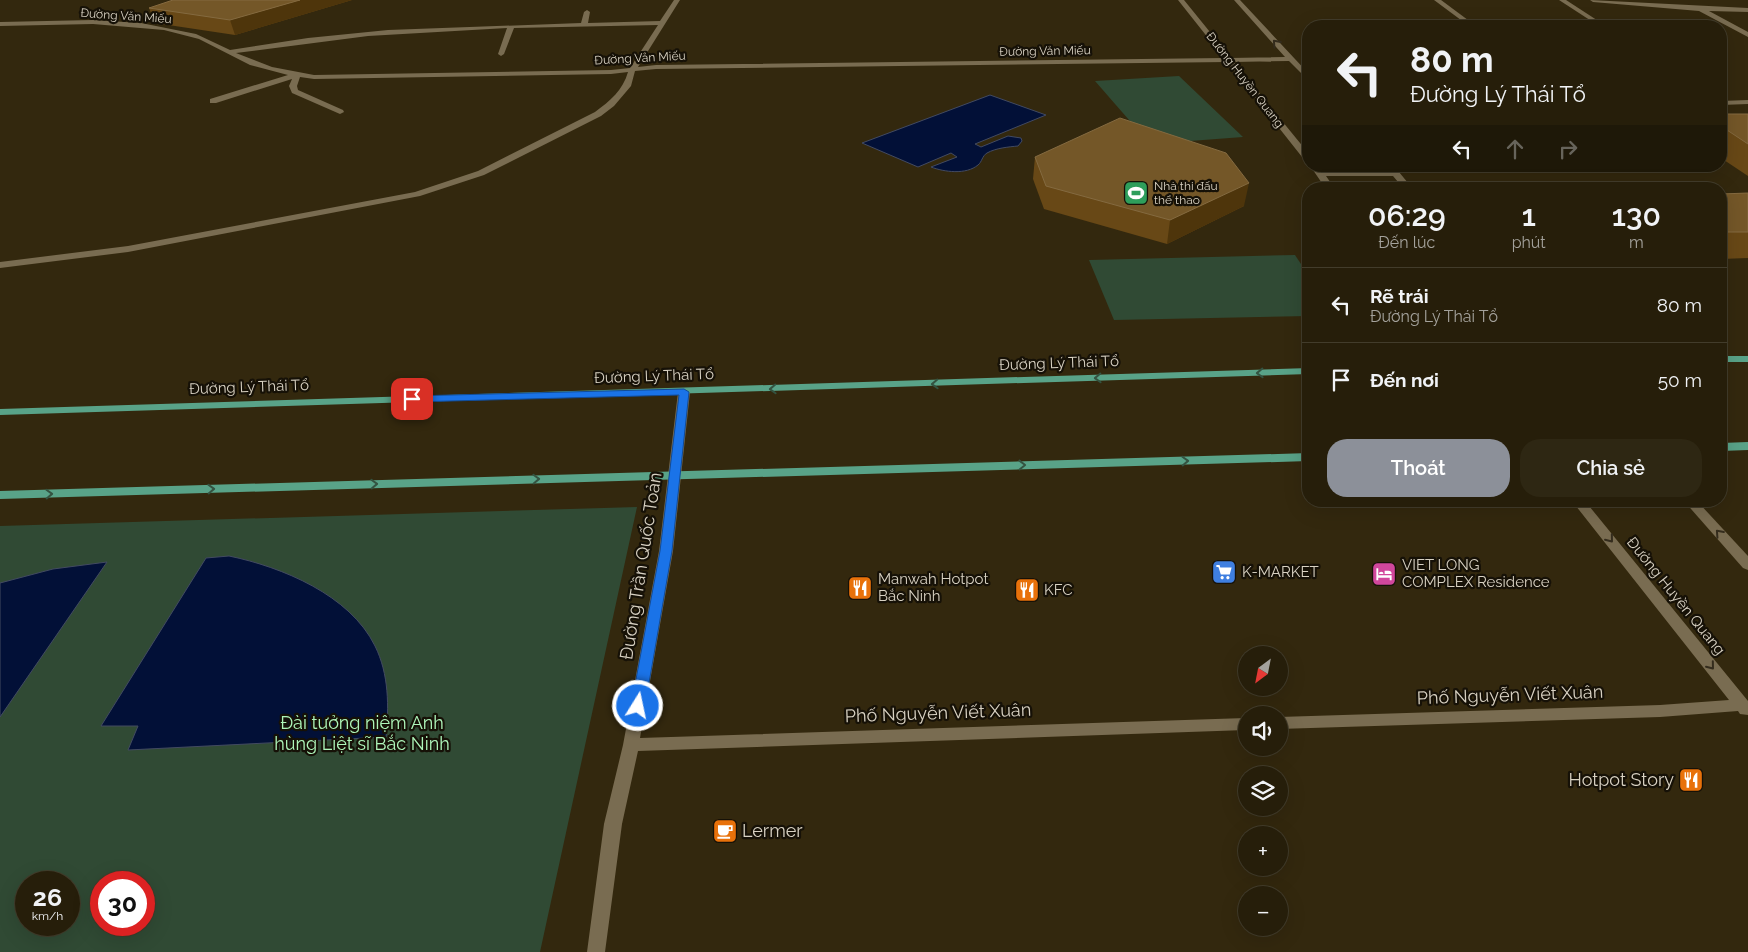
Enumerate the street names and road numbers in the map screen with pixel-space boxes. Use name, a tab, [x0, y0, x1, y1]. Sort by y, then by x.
street label: Đường Văn Miếu	[80, 6, 172, 26]
street label: Đường Huyền Quang	[1203, 30, 1287, 130]
street label: Đường Văn Miếu	[999, 43, 1091, 59]
street label: Đường Văn Miếu	[594, 49, 686, 67]
street label: Đường Lý Thái Tổ	[999, 352, 1119, 374]
street label: Đường Lý Thái Tổ	[594, 365, 714, 387]
street label: Đường Lý Thái Tổ	[189, 376, 309, 398]
street label: Đường Trần Quốc Toản	[615, 471, 666, 661]
street label: Đường Huyền Quang	[1623, 533, 1729, 659]
street label: Phố Nguyễn Viết Xuân	[1416, 681, 1604, 708]
street label: Phố Nguyễn Viết Xuân	[844, 699, 1032, 726]

